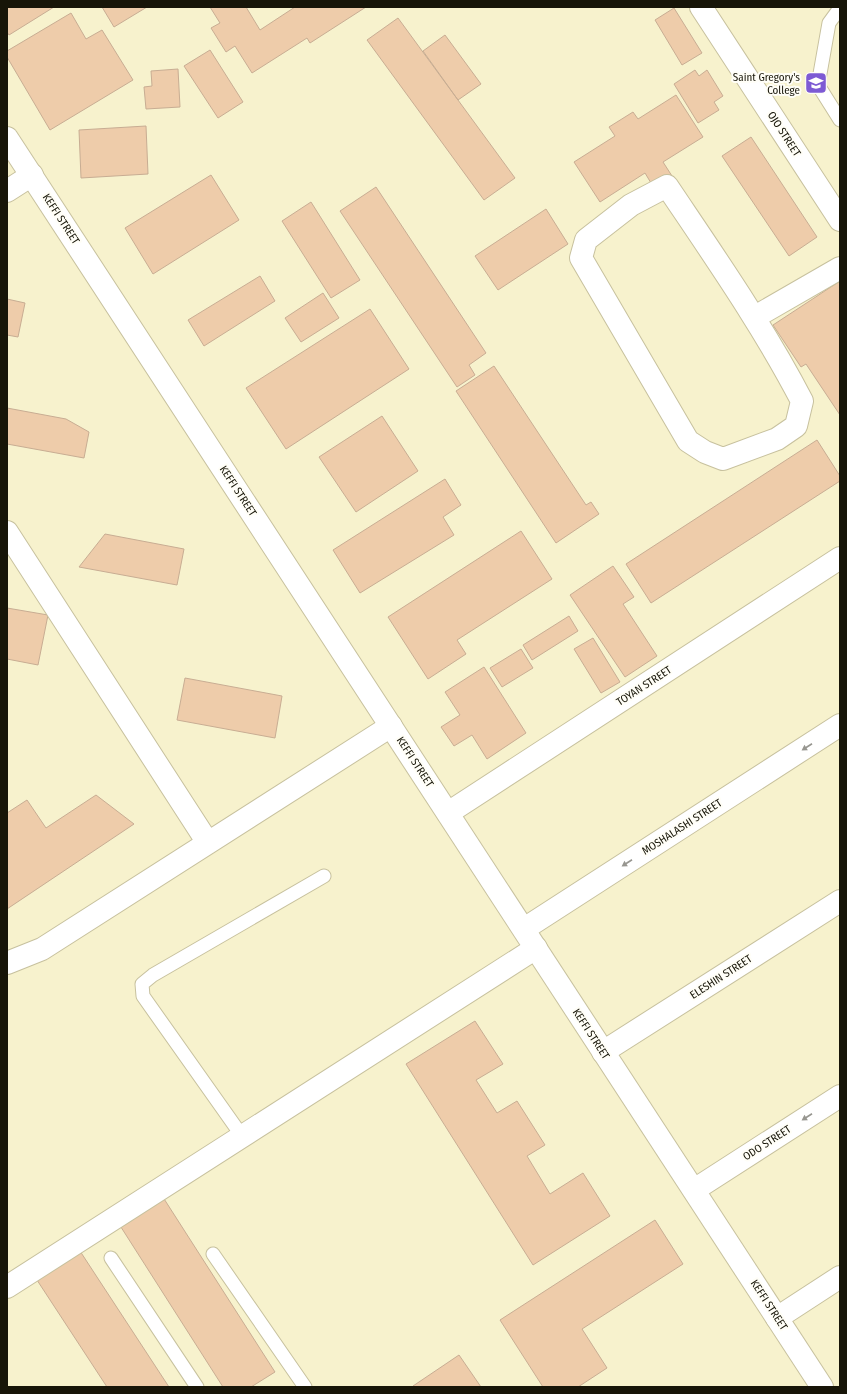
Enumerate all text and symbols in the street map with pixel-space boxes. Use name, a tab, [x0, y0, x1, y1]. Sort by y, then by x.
school or university icon: Saint Gregory's College	[803, 70, 829, 96]
place label: Saint Gregory's College	[733, 71, 800, 97]
street label: OJO STREET	[765, 109, 804, 160]
street label: KEFFI STREET	[40, 191, 83, 248]
street label: KEFFI STREET	[217, 463, 260, 520]
street label: TOYAN STREET	[614, 663, 675, 709]
street label: KEFFI STREET	[394, 734, 437, 791]
one-way arrow	[801, 743, 813, 750]
street label: MOSHALASHI STREET	[640, 796, 725, 858]
one-way arrow	[622, 859, 633, 866]
street label: ELESHIN STREET	[688, 952, 755, 1002]
street label: KEFFI STREET	[570, 1006, 613, 1063]
one-way arrow	[802, 1113, 812, 1121]
street label: ODO STREET	[741, 1122, 794, 1163]
street label: KEFFI STREET	[748, 1277, 791, 1334]

